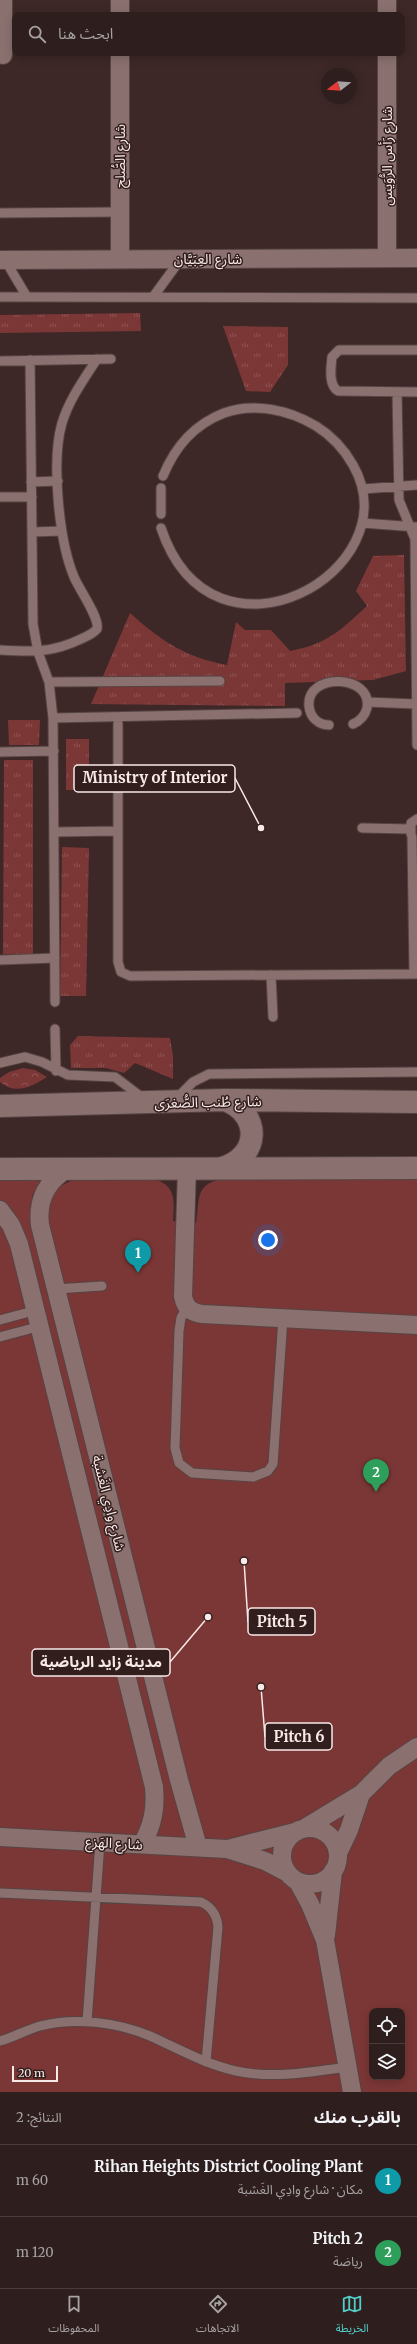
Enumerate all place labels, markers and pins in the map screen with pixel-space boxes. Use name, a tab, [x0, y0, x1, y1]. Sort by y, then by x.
callout: Ministry of Interior	[74, 765, 235, 792]
pin: 1	[125, 1240, 151, 1273]
pin: 2	[363, 1459, 389, 1492]
callout: Pitch 5	[248, 1608, 315, 1635]
callout: مدينة زايد الرياضية	[32, 1649, 170, 1676]
callout: Pitch 6	[265, 1723, 332, 1750]

